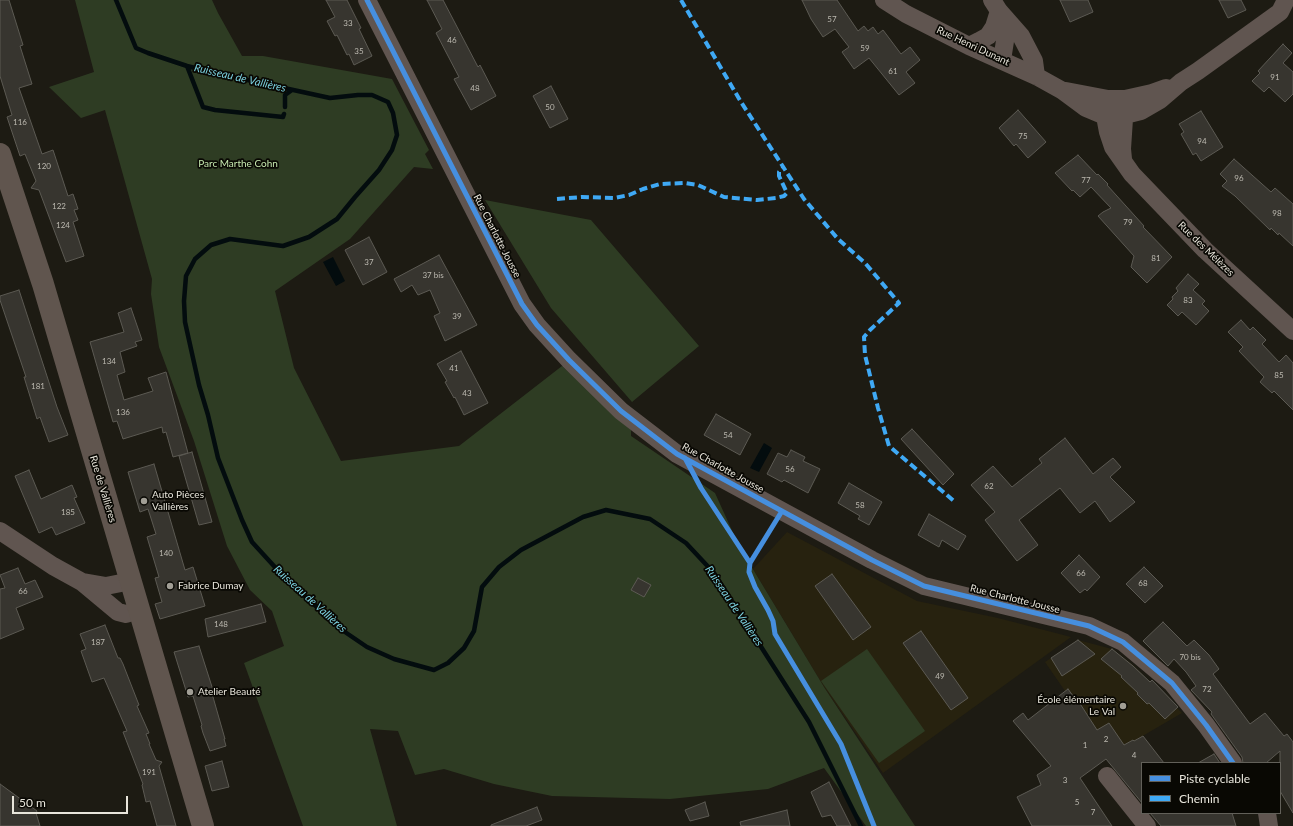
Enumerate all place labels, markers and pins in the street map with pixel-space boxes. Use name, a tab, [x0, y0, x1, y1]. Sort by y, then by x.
place label: Auto Pièces Vallières	[152, 489, 204, 512]
marker: Auto Pièces Vallières	[139, 496, 149, 506]
place label: Fabrice Dumay	[178, 580, 243, 592]
marker: Fabrice Dumay	[165, 581, 175, 591]
place label: Atelier Beauté	[198, 686, 261, 698]
marker: Atelier Beauté	[185, 687, 195, 697]
place label: École élémentaire Le Val	[1037, 694, 1115, 718]
marker: École élémentaire Le Val	[1118, 701, 1128, 711]

